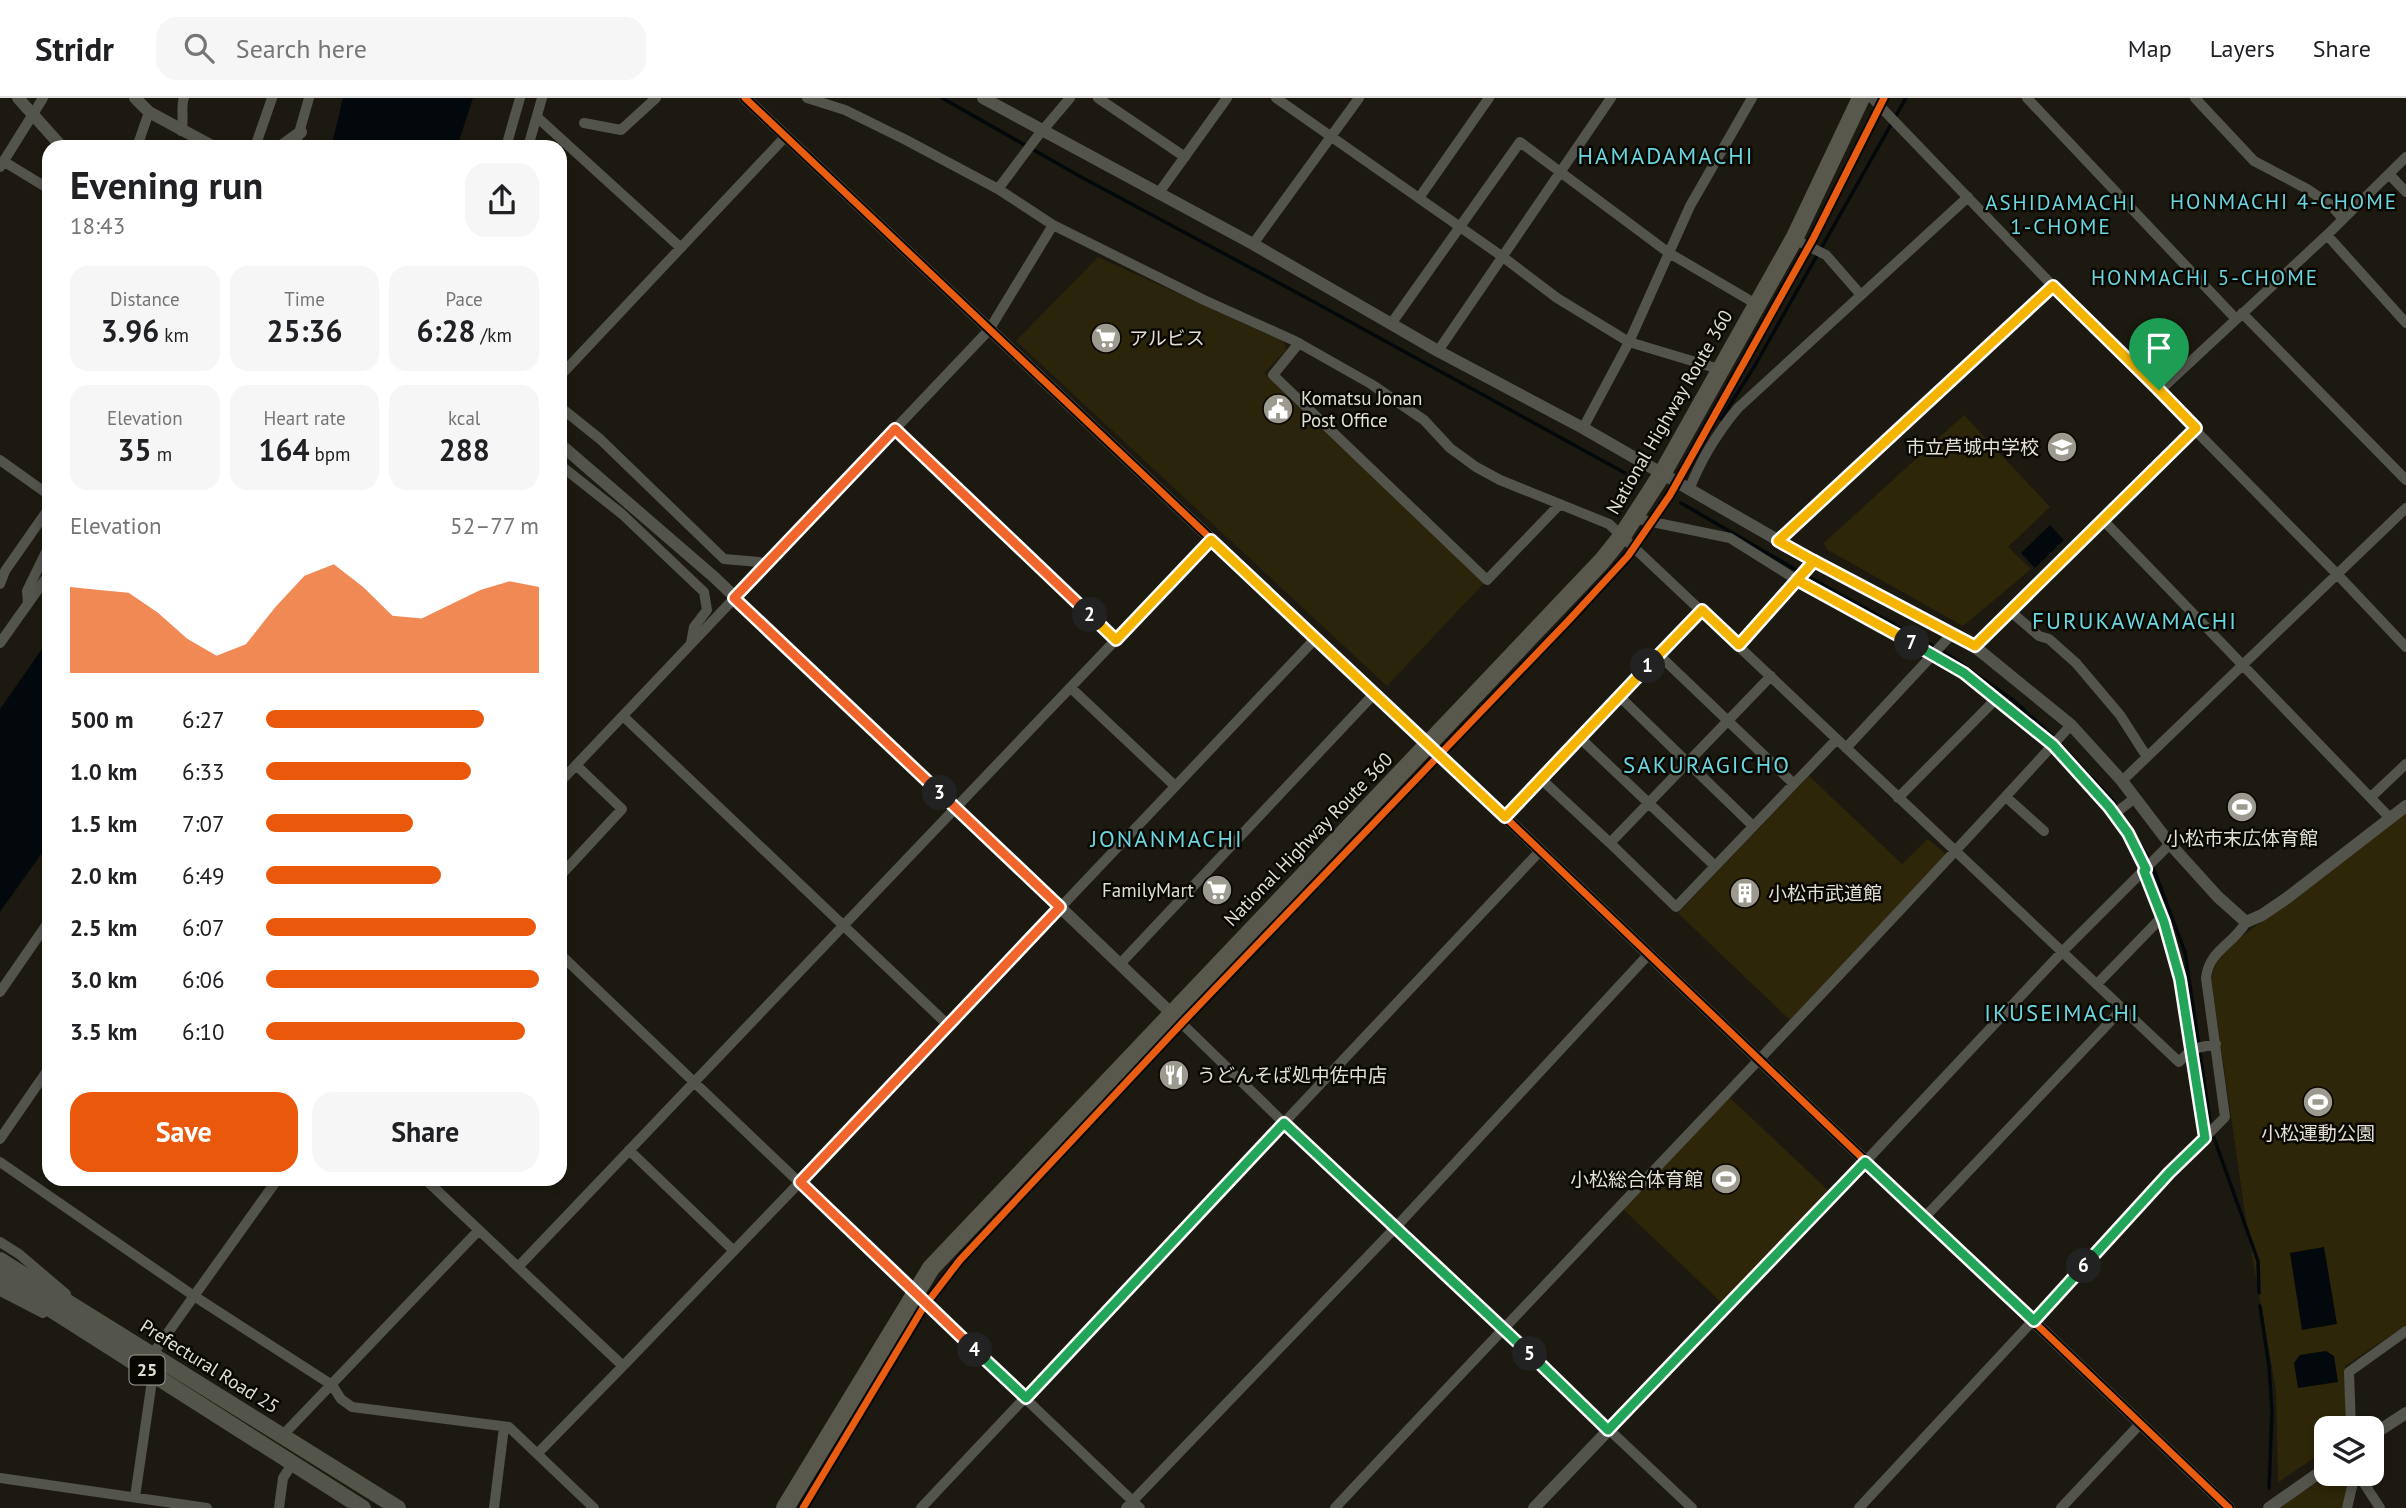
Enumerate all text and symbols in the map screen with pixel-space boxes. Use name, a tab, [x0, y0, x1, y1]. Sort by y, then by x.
search box	[156, 17, 646, 80]
text: Stridr	[35, 27, 114, 70]
icon: search	[180, 29, 218, 67]
text: Search here	[236, 32, 367, 65]
text: Map	[2128, 33, 2172, 64]
text: Layers	[2210, 33, 2275, 64]
text: Share	[2313, 33, 2371, 64]
district label: HAMADAMACHI	[1578, 141, 1754, 170]
text: Evening run	[70, 160, 263, 209]
button: share	[465, 163, 539, 237]
district label: HONMACHI 4-CHOME	[2170, 188, 2398, 215]
district label: ASHIDAMACHI 1-CHOME	[1985, 189, 2137, 240]
text: 18:43	[70, 211, 125, 240]
district label: HONMACHI 5-CHOME	[2091, 264, 2319, 291]
text: Distance	[110, 287, 180, 311]
text: Time	[284, 287, 325, 311]
text: Pace	[446, 287, 483, 311]
street label: National Highway Route 360	[1601, 305, 1737, 519]
text: 3.96	[101, 311, 159, 350]
text: 25:36	[266, 311, 343, 350]
text: 6:28	[416, 311, 476, 350]
pin	[2129, 318, 2189, 390]
supermarket icon: アルビス	[1089, 321, 1123, 355]
text: km	[159, 323, 189, 347]
text: /km	[476, 323, 512, 347]
place label: アルビス	[1129, 326, 1205, 350]
icon: arrive	[2140, 329, 2178, 367]
place label: Komatsu Jonan Post Office	[1301, 386, 1422, 432]
public building icon: Komatsu Jonan Post Office	[1261, 392, 1295, 426]
text: Elevation	[107, 406, 183, 430]
text: Heart rate	[263, 406, 346, 430]
text: kcal	[448, 406, 480, 430]
text: 35	[118, 430, 152, 469]
text: 164	[258, 430, 309, 469]
text: 288	[439, 430, 490, 469]
school or university icon: 市立芦城中学校	[2045, 430, 2079, 464]
place label: 市立芦城中学校	[1906, 435, 2039, 459]
text: m	[152, 442, 172, 466]
text: bpm	[309, 442, 351, 466]
text: Elevation	[70, 511, 162, 540]
text: 52–77 m	[450, 511, 539, 540]
pin: 2	[1072, 598, 1108, 632]
text: 2	[1084, 602, 1095, 626]
district label: FURUKAWAMACHI	[2032, 606, 2238, 635]
pin: 7	[1895, 626, 1930, 660]
text: 7	[1906, 630, 1917, 654]
pin: 1	[1630, 648, 1666, 684]
text: 1	[1642, 653, 1653, 677]
text: 500 m	[70, 705, 133, 734]
text: 6:27	[182, 705, 225, 734]
street label: National Highway Route 360	[1219, 747, 1397, 931]
district label: SAKURAGICHO	[1623, 750, 1791, 779]
text: 1.0 km	[70, 757, 137, 786]
text: 6:33	[182, 757, 225, 786]
pin: 3	[922, 776, 958, 810]
text: 3	[934, 780, 945, 804]
sports icon: 小松市末広体育館	[2225, 790, 2259, 824]
text: 1.5 km	[70, 809, 137, 838]
text: 7:07	[182, 809, 225, 838]
district label: JONANMACHI	[1089, 824, 1244, 853]
place label: 小松市末広体育館	[2166, 826, 2318, 850]
text: 2.0 km	[70, 861, 137, 890]
text: 6:49	[182, 861, 225, 890]
supermarket icon: FamilyMart	[1200, 873, 1234, 907]
building icon: 小松市武道館	[1728, 876, 1762, 910]
place label: FamilyMart	[1102, 878, 1195, 902]
place label: 小松市武道館	[1768, 881, 1882, 905]
text: 2.5 km	[70, 913, 137, 942]
text: 6:07	[182, 913, 225, 942]
text: 3.0 km	[70, 965, 137, 994]
text: 6:06	[182, 965, 225, 994]
district label: IKUSEIMACHI	[1984, 998, 2140, 1027]
text: 3.5 km	[70, 1017, 137, 1046]
text: 6:10	[182, 1017, 225, 1046]
restaurant icon: うどんそば処中佐中店	[1157, 1058, 1191, 1092]
place label: うどんそば処中佐中店	[1197, 1063, 1387, 1087]
sports icon: 小松運動公園	[2301, 1085, 2335, 1119]
button: Save	[70, 1092, 298, 1172]
button: Share	[312, 1092, 539, 1172]
place label: 小松運動公園	[2261, 1121, 2375, 1145]
sports icon: 小松総合体育館	[1709, 1162, 1743, 1196]
place label: 小松総合体育館	[1570, 1167, 1703, 1191]
pin: 6	[2066, 1248, 2102, 1284]
text: 6	[2078, 1253, 2089, 1277]
street label: Prefectural Road 25	[136, 1314, 284, 1418]
pin: 4	[958, 1332, 992, 1368]
pin: 5	[1512, 1336, 1548, 1372]
text: 4	[969, 1337, 980, 1361]
text: 5	[1524, 1341, 1535, 1365]
road number: 25	[130, 1356, 164, 1385]
map controls	[2314, 1416, 2384, 1486]
button: layers	[2314, 1416, 2384, 1486]

